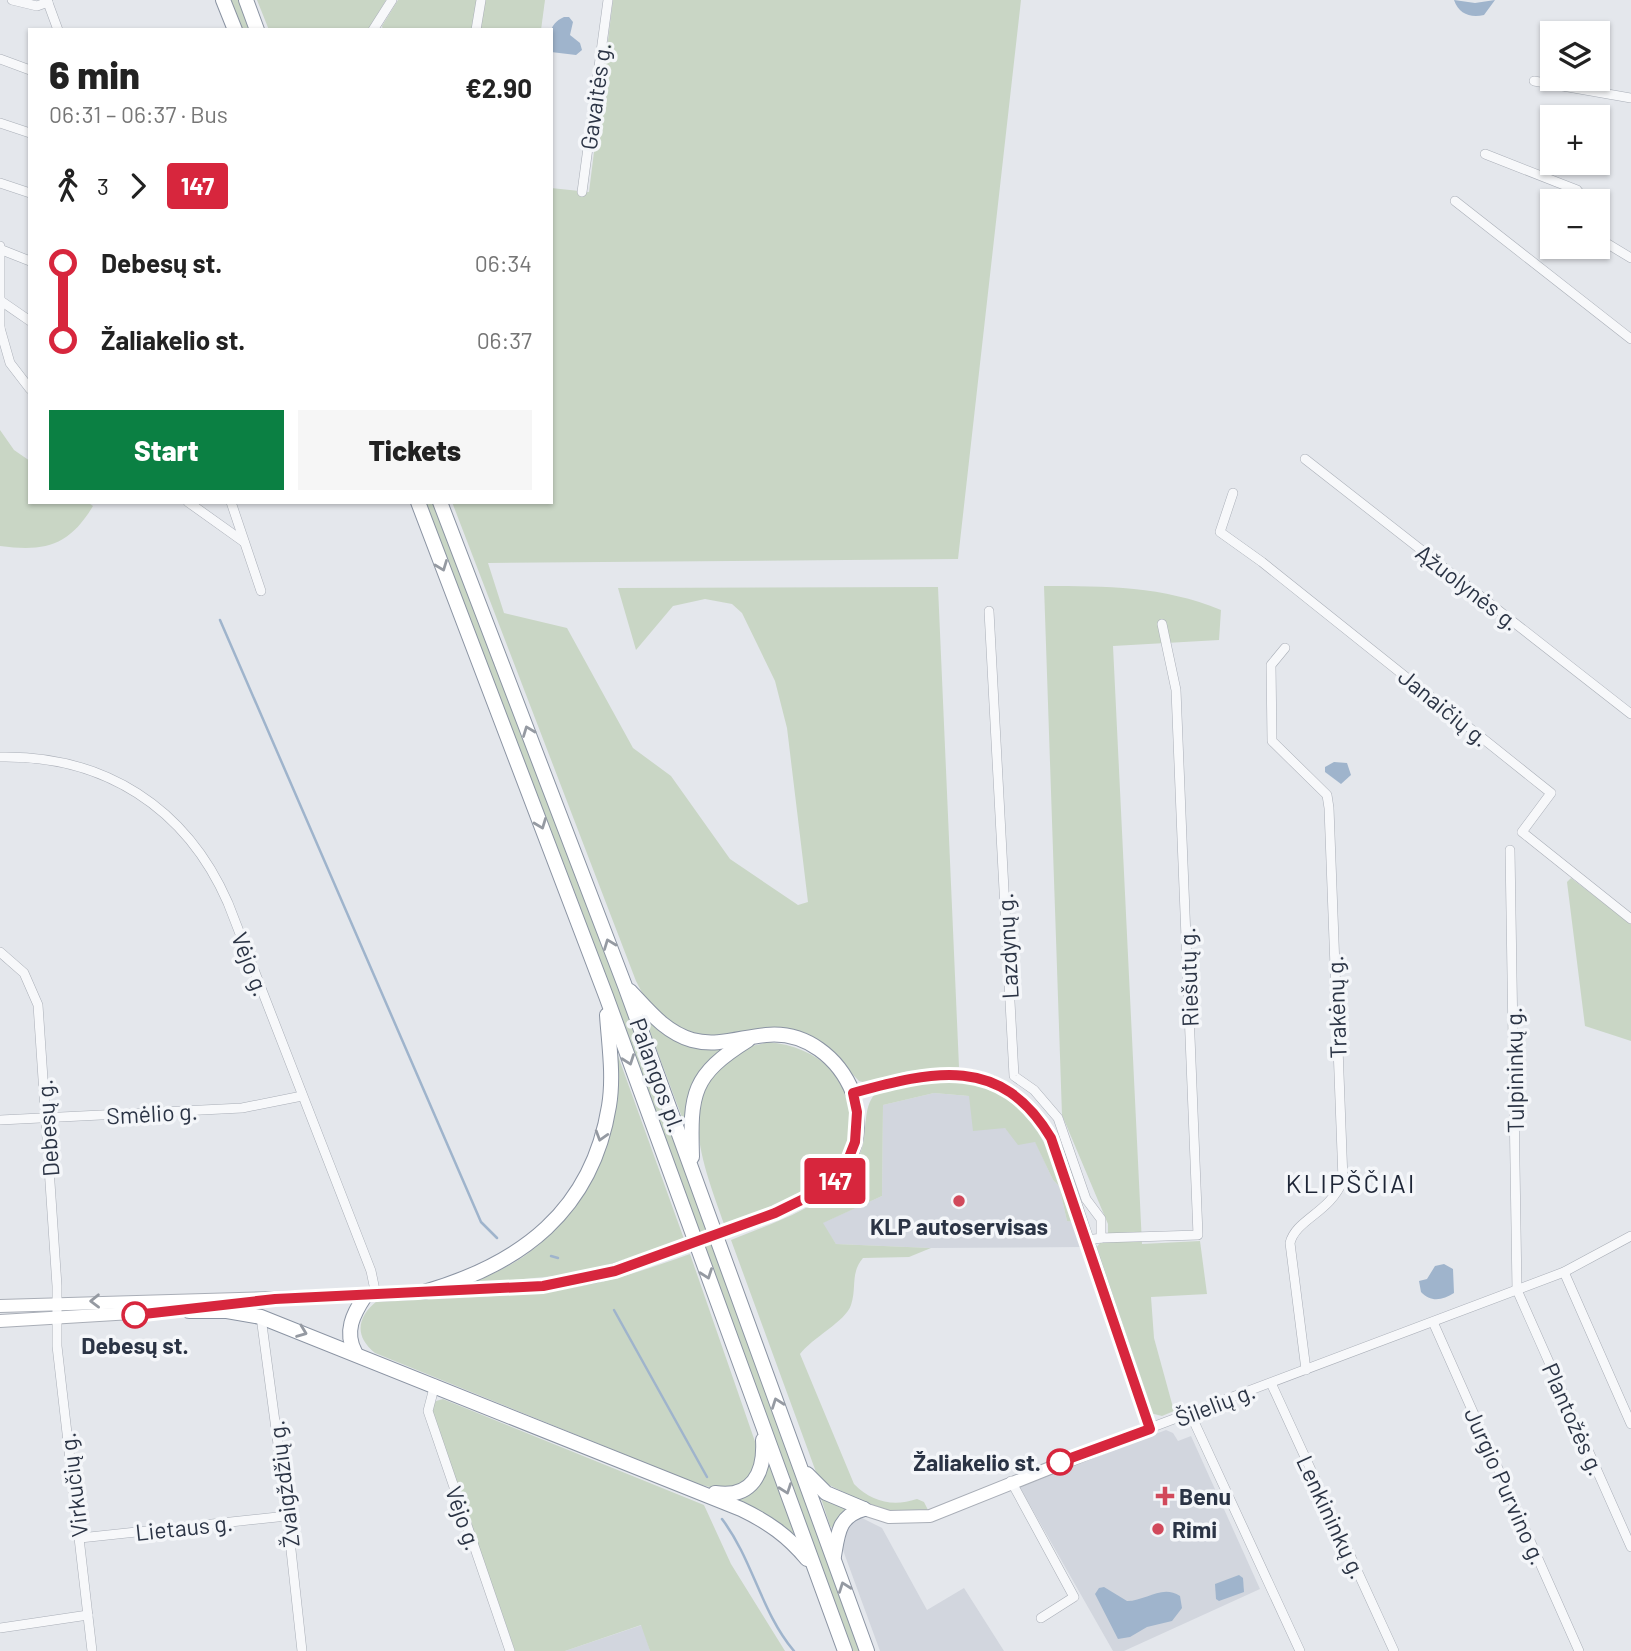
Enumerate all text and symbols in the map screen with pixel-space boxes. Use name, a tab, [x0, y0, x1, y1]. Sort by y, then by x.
map controls	[1540, 21, 1610, 259]
button: layers	[1540, 21, 1610, 91]
street label: Gavaitės g.	[574, 40, 616, 152]
text: 6 min	[49, 51, 140, 97]
text: €2.90	[465, 72, 532, 103]
text: 06:31 – 06:37 · Bus	[49, 100, 228, 128]
button: +	[1540, 105, 1610, 175]
icon: walk	[49, 167, 87, 205]
icon: forward	[119, 167, 157, 205]
text: 147	[181, 171, 214, 200]
text: 3	[97, 172, 109, 200]
button: −	[1540, 189, 1610, 259]
text: Debesų st.	[101, 247, 222, 278]
text: 06:34	[475, 249, 532, 277]
text: Žaliakelio st.	[101, 324, 245, 355]
text: 06:37	[477, 326, 532, 354]
button: Start	[49, 410, 284, 490]
button: Tickets	[298, 410, 532, 490]
street label: Ąžuolynės g.	[1411, 538, 1525, 636]
one-way arrow	[434, 559, 448, 571]
street label: Janaičių g.	[1393, 662, 1495, 752]
one-way arrow	[522, 726, 536, 738]
one-way arrow	[533, 817, 547, 829]
street label: Lazdynų g.	[990, 892, 1024, 1000]
street label: Riešutų g.	[1172, 927, 1204, 1027]
street label: Vėjo g.	[226, 928, 276, 1000]
one-way arrow	[603, 938, 617, 950]
street label: Trakėnų g.	[1320, 955, 1352, 1059]
street label: Tulpininkų g.	[1499, 1007, 1529, 1133]
street label: Palangos pl.	[624, 1014, 692, 1136]
one-way arrow	[621, 1053, 635, 1065]
street label: Debesų g.	[30, 1078, 64, 1178]
street label: Smėlio g.	[106, 1097, 198, 1129]
one-way arrow	[595, 1130, 610, 1142]
line badge: 147	[795, 1158, 875, 1204]
text: 147	[818, 1166, 852, 1195]
district label: KLIPŠČIAI	[1286, 1167, 1417, 1198]
marker: KLP autoservisas	[951, 1193, 967, 1209]
place label: KLP autoservisas	[870, 1212, 1048, 1240]
one-way arrow	[699, 1267, 713, 1279]
one-way arrow	[89, 1294, 100, 1309]
marker: Debesų st.	[122, 1302, 148, 1328]
one-way arrow	[296, 1324, 308, 1338]
place label: Debesų st.	[81, 1331, 189, 1359]
street label: Plantožės g.	[1537, 1358, 1611, 1480]
street label: Šilelių g.	[1171, 1376, 1259, 1432]
one-way arrow	[772, 1397, 786, 1409]
street label: Jurgio Purvino g.	[1459, 1403, 1553, 1569]
street label: Žvaigždžių g.	[261, 1419, 305, 1549]
street label: Virkučių g.	[53, 1431, 93, 1539]
place label: Žaliakelio st.	[913, 1448, 1041, 1476]
marker: Žaliakelio st.	[1047, 1449, 1073, 1475]
street label: Lenkininkų g.	[1291, 1451, 1373, 1583]
street label: Vėjo g.	[440, 1482, 488, 1554]
place label: Benu	[1179, 1482, 1231, 1510]
one-way arrow	[778, 1483, 792, 1495]
marker: Benu	[1157, 1488, 1173, 1504]
street label: Lietaus g.	[134, 1508, 234, 1546]
place label: Rimi	[1172, 1515, 1217, 1543]
marker: Rimi	[1150, 1521, 1166, 1537]
one-way arrow	[838, 1581, 852, 1593]

